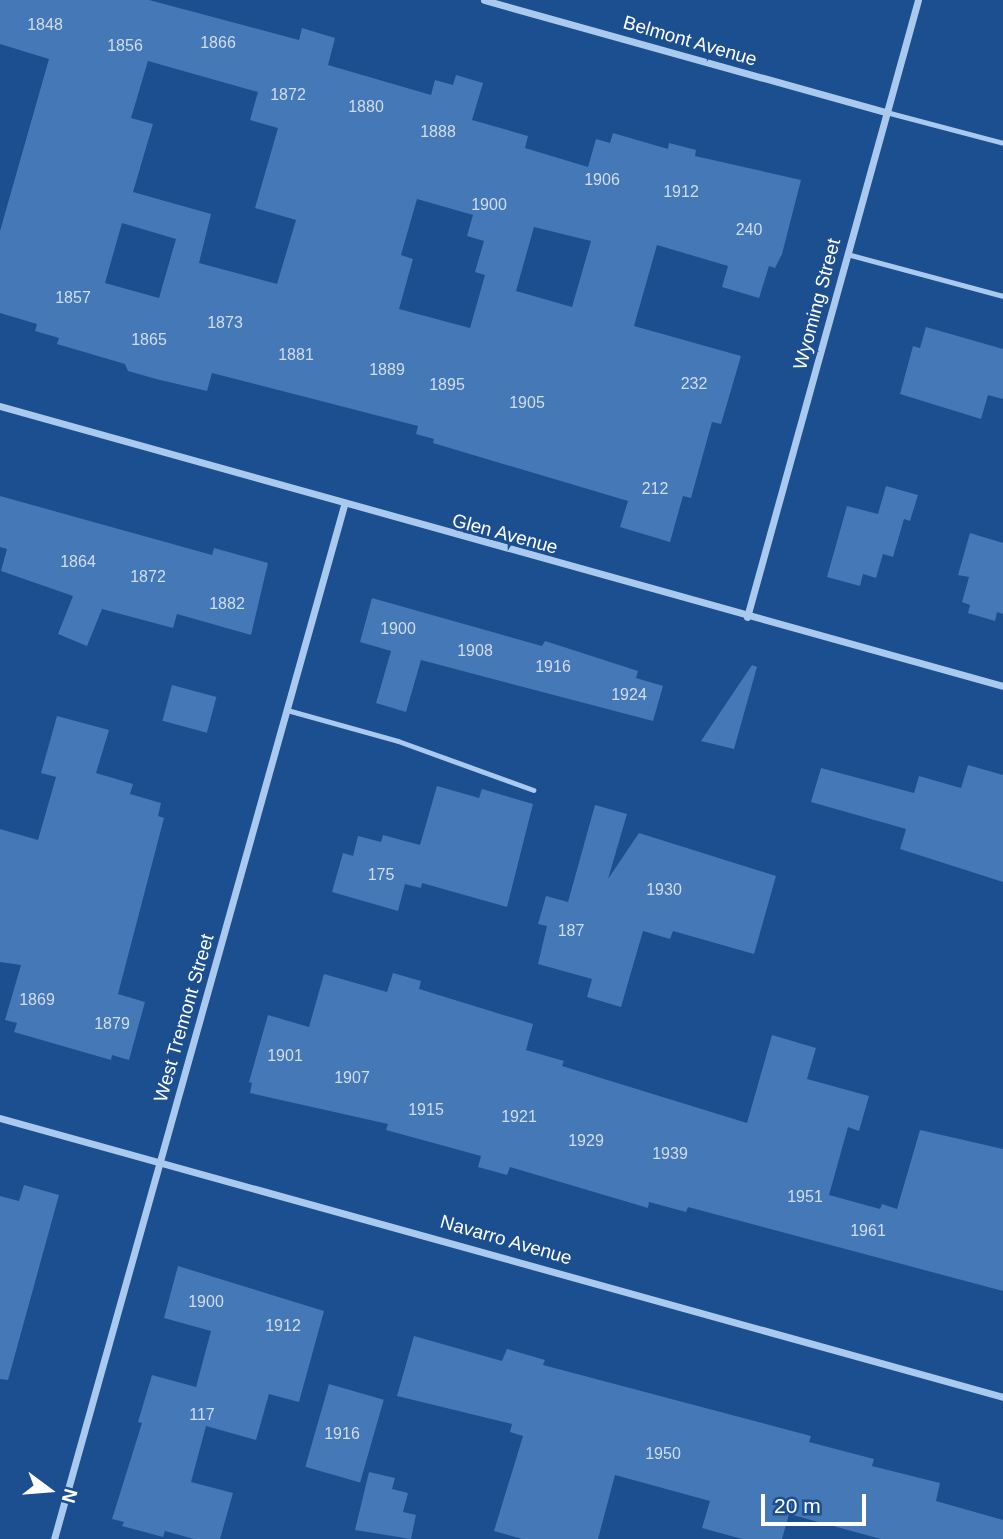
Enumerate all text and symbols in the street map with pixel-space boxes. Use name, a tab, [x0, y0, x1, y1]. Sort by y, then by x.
street label: Belmont Avenue	[620, 11, 760, 71]
house number: 1848	[27, 15, 63, 35]
house number: 1866	[200, 33, 236, 53]
house number: 1856	[107, 36, 143, 56]
house number: 1872	[270, 85, 306, 105]
house number: 1880	[348, 97, 384, 117]
house number: 1888	[420, 122, 456, 142]
house number: 1906	[584, 170, 620, 190]
house number: 1912	[663, 182, 699, 202]
house number: 1900	[471, 195, 507, 215]
house number: 240	[736, 220, 762, 240]
street label: Wyoming Street	[789, 236, 845, 372]
house number: 1857	[55, 288, 91, 308]
house number: 1873	[207, 313, 243, 333]
house number: 1865	[131, 330, 167, 350]
house number: 1881	[278, 345, 314, 365]
house number: 1889	[369, 360, 405, 380]
house number: 232	[681, 374, 707, 394]
house number: 1895	[429, 375, 465, 395]
house number: 1905	[509, 393, 545, 413]
house number: 212	[642, 479, 668, 499]
street label: Glen Avenue	[449, 509, 561, 559]
house number: 1864	[60, 552, 96, 572]
house number: 1872	[130, 567, 166, 587]
house number: 1882	[209, 594, 245, 614]
house number: 1900	[380, 619, 416, 639]
house number: 1908	[457, 641, 493, 661]
house number: 1916	[535, 657, 571, 677]
house number: 1924	[611, 685, 647, 705]
house number: 175	[368, 865, 394, 885]
house number: 1930	[646, 880, 682, 900]
house number: 187	[558, 921, 584, 941]
street label: West Tremont Street	[149, 931, 219, 1105]
house number: 1869	[19, 990, 55, 1010]
house number: 1879	[94, 1014, 130, 1034]
house number: 1901	[267, 1046, 303, 1066]
house number: 1907	[334, 1068, 370, 1088]
house number: 1915	[408, 1100, 444, 1120]
house number: 1921	[501, 1107, 537, 1127]
house number: 1929	[568, 1131, 604, 1151]
house number: 1939	[652, 1144, 688, 1164]
house number: 1951	[787, 1187, 823, 1207]
street label: Navarro Avenue	[437, 1210, 575, 1270]
house number: 1961	[850, 1221, 886, 1241]
house number: 1900	[188, 1292, 224, 1312]
house number: 1912	[265, 1316, 301, 1336]
house number: 117	[189, 1405, 215, 1425]
house number: 1916	[324, 1424, 360, 1444]
house number: 1950	[645, 1444, 681, 1464]
north arrow	[14, 1455, 84, 1525]
scale bar	[765, 1480, 870, 1524]
text: N	[58, 1486, 82, 1505]
text: 20 m	[774, 1494, 821, 1517]

